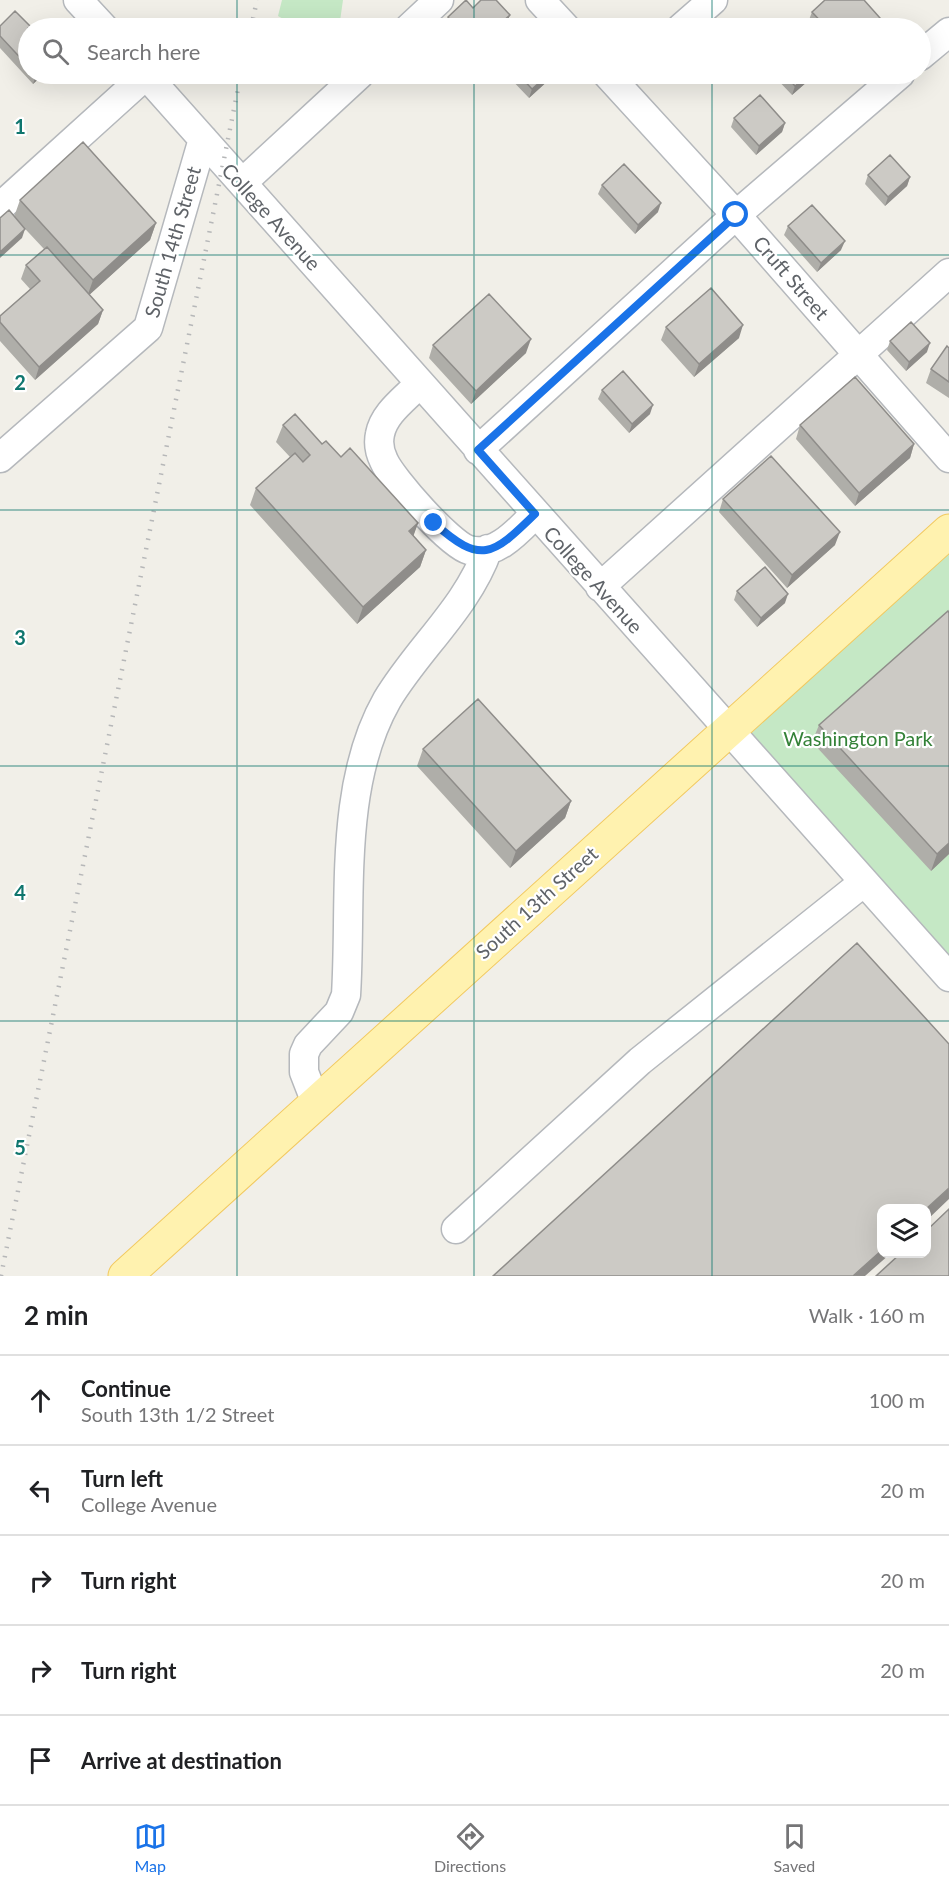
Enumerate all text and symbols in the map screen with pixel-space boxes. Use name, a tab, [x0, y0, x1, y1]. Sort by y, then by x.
search box	[18, 18, 931, 84]
icon: search	[39, 35, 72, 68]
text: Search here	[87, 38, 200, 65]
text: 1	[14, 114, 26, 138]
street label: College Avenue	[217, 158, 326, 275]
street label: South 14th Street	[139, 163, 205, 320]
route start	[722, 201, 748, 227]
street label: Cruft Street	[749, 231, 835, 324]
text: 2	[14, 370, 26, 394]
route end	[420, 509, 446, 535]
street label: College Avenue	[539, 521, 648, 638]
text: 3	[14, 625, 26, 649]
park label: Washington Park	[783, 726, 934, 750]
street label: South 13th Street	[470, 841, 602, 963]
text: 4	[14, 880, 26, 904]
text: 5	[14, 1135, 26, 1159]
map controls	[877, 1204, 931, 1258]
button: layers	[877, 1204, 931, 1258]
text: 2 min	[24, 1299, 88, 1331]
text: Walk · 160 m	[809, 1303, 925, 1327]
text: Continue	[81, 1375, 171, 1402]
icon: ahead	[24, 1384, 57, 1417]
text: 100 m	[869, 1388, 925, 1412]
text: South 13th 1/2 Street	[81, 1402, 274, 1426]
text: Turn left	[81, 1465, 163, 1492]
icon: left	[24, 1474, 57, 1507]
text: 20 m	[880, 1478, 925, 1502]
text: College Avenue	[81, 1492, 217, 1516]
icon: right	[24, 1564, 57, 1597]
text: Turn right	[81, 1567, 176, 1594]
text: 20 m	[880, 1568, 925, 1592]
icon: right	[24, 1654, 57, 1687]
text: Turn right	[81, 1657, 176, 1684]
text: 20 m	[880, 1658, 925, 1682]
icon: arrive	[24, 1744, 57, 1777]
text: Arrive at destination	[81, 1747, 282, 1774]
tab: Map	[134, 1820, 167, 1875]
tab: Directions	[434, 1820, 506, 1875]
tab: Saved	[774, 1820, 815, 1875]

